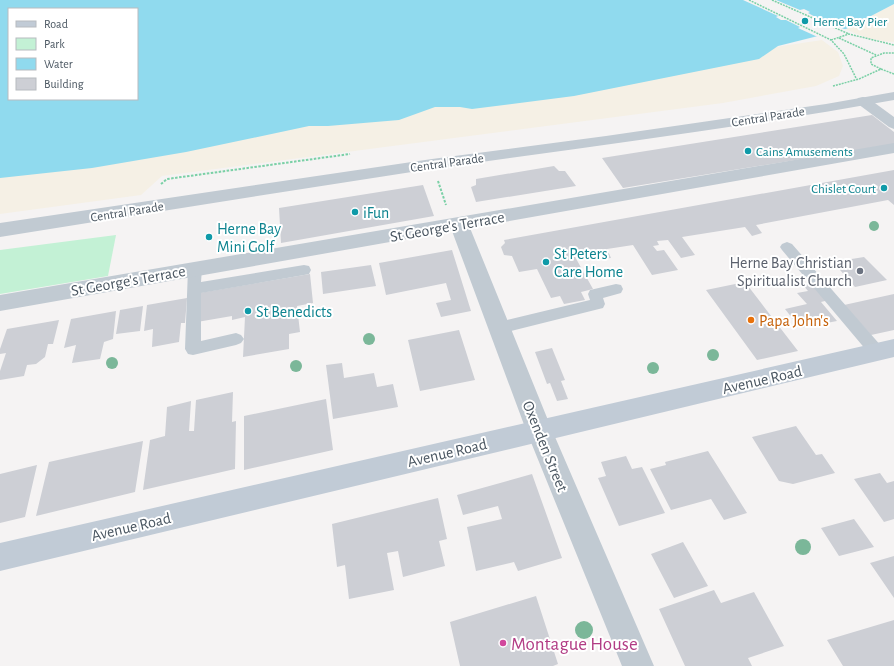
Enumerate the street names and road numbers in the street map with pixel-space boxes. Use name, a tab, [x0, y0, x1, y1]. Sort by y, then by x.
street label: Central Parade	[731, 105, 806, 130]
street label: Central Parade	[410, 152, 485, 175]
street label: Central Parade	[90, 200, 165, 225]
street label: St George's Terrace	[389, 209, 506, 245]
street label: St George's Terrace	[70, 263, 187, 299]
street label: Avenue Road	[721, 363, 804, 397]
street label: Oxenden Street	[520, 399, 571, 494]
street label: Avenue Road	[406, 436, 489, 470]
street label: Avenue Road	[90, 510, 173, 544]

